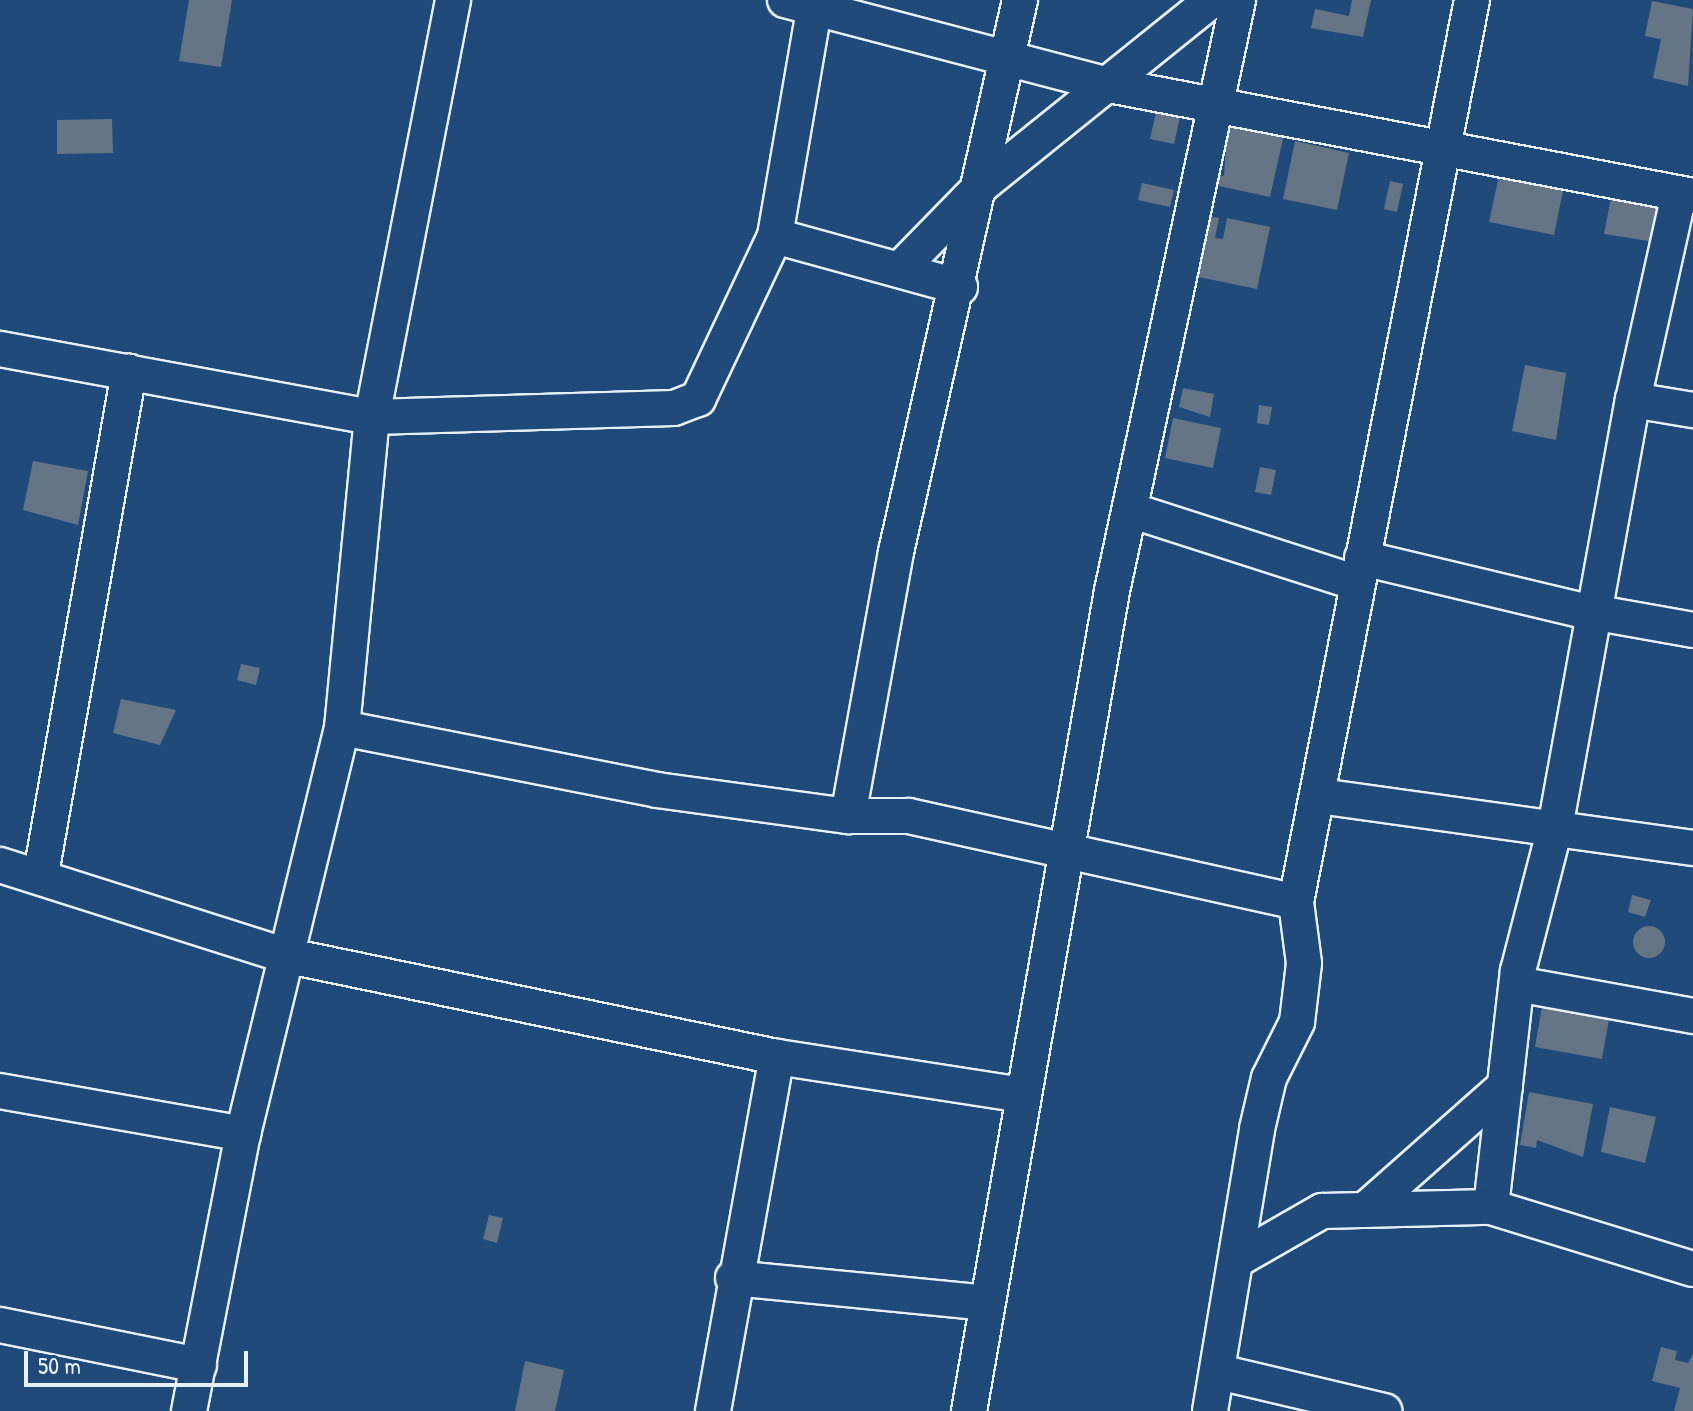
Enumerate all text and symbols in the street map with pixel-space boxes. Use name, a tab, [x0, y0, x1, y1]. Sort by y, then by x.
scale bar	[28, 1335, 252, 1385]
text: 50 m	[38, 1349, 81, 1381]

